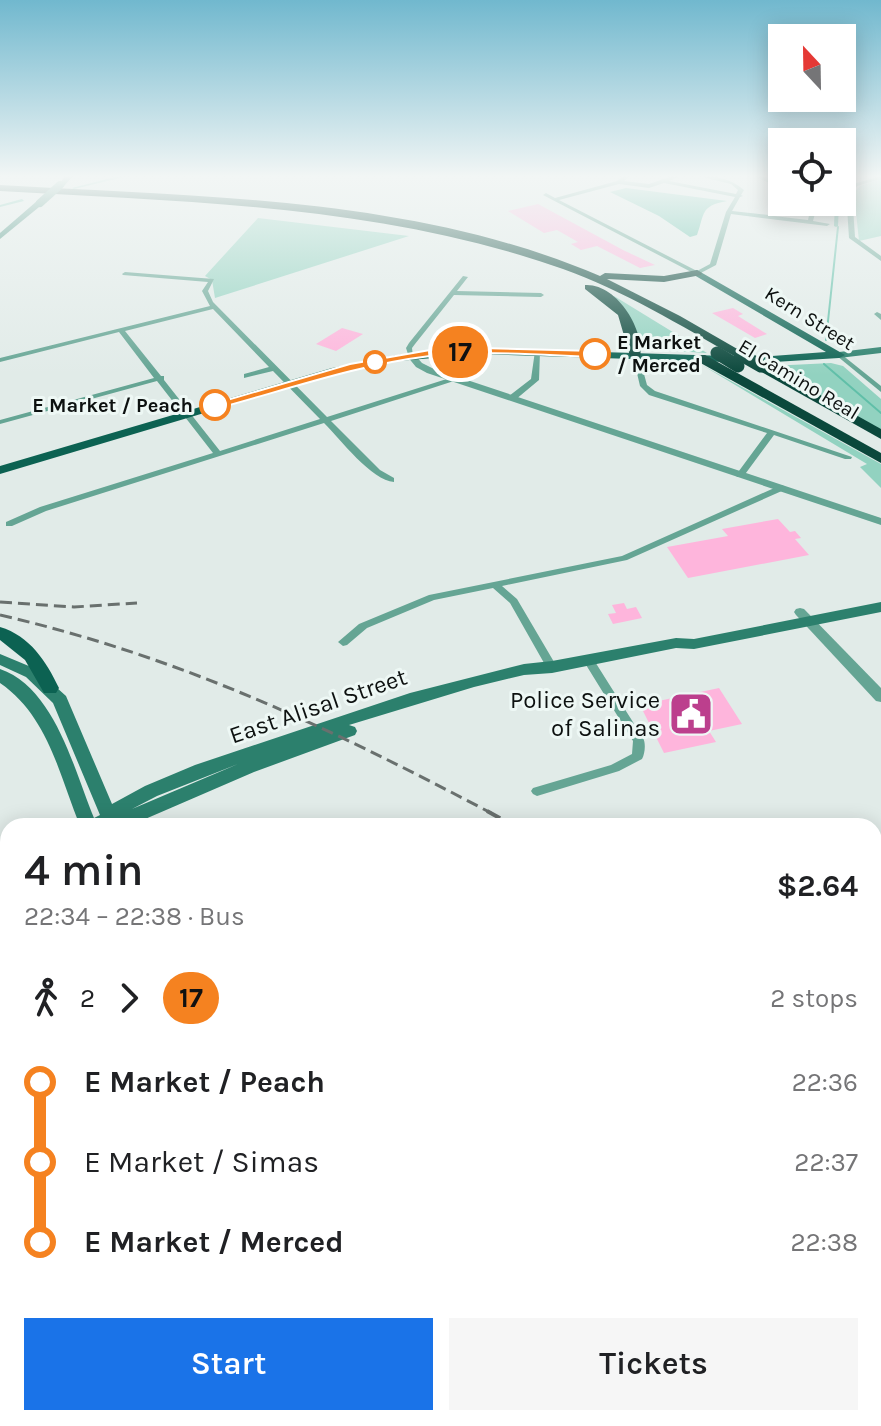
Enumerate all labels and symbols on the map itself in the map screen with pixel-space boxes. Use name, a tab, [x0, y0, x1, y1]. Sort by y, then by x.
north arrow	[768, 24, 856, 112]
street label: Kern Street	[761, 282, 859, 355]
line badge: 17	[424, 326, 496, 378]
place label: E Market / Merced	[617, 331, 701, 377]
street label: El Camino Real	[734, 334, 863, 424]
marker: E Market / Merced	[580, 339, 610, 369]
unlabelled marker	[364, 351, 386, 373]
marker: E Market / Peach	[200, 390, 230, 420]
place label: E Market / Peach	[32, 394, 193, 417]
street label: East Alisal Street	[226, 663, 410, 749]
place label: Police Service of Salinas	[510, 686, 660, 742]
public building icon: Police Service of Salinas	[667, 690, 715, 738]

